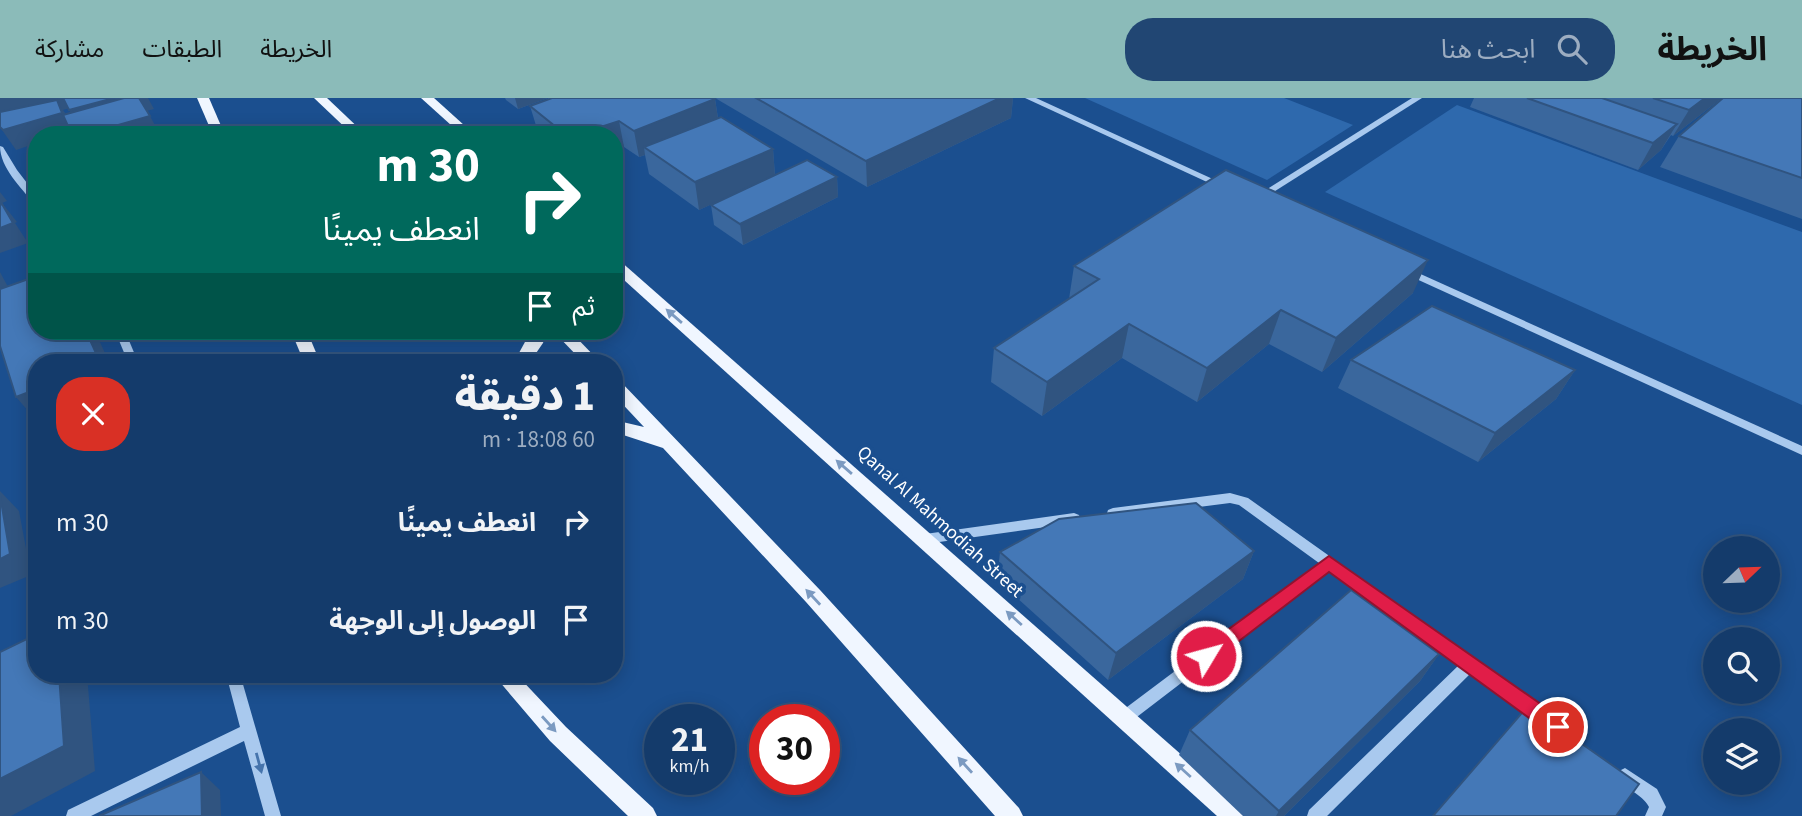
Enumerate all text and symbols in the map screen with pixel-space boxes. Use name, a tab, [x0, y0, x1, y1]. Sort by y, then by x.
search box	[1125, 18, 1615, 81]
text: الخريطة	[1657, 26, 1767, 73]
icon: search	[1553, 30, 1591, 68]
text: ابحث هنا	[1441, 31, 1535, 68]
text: مشاركة	[35, 32, 104, 67]
text: الطبقات	[142, 32, 222, 67]
text: الخريطة	[260, 32, 332, 67]
text: 30 m	[376, 131, 480, 201]
icon: right	[504, 154, 595, 245]
text: انعطف يمينًا	[323, 207, 480, 253]
icon: arrive	[521, 287, 559, 325]
text: ثم	[573, 288, 595, 325]
one-way arrow	[665, 309, 682, 324]
text: 1 دقيقة	[455, 367, 595, 427]
button: close	[56, 377, 130, 451]
text: 60 m · 18:08	[482, 423, 595, 456]
street label: Qanal Al Mahmodiah Street	[851, 440, 1030, 605]
one-way arrow	[836, 459, 853, 475]
icon: right	[557, 503, 595, 541]
text: 30 m	[56, 504, 109, 541]
text: انعطف يمينًا	[398, 504, 536, 541]
north arrow	[1703, 536, 1780, 612]
map controls	[1703, 536, 1780, 795]
one-way arrow	[805, 589, 821, 606]
icon: arrive	[557, 601, 595, 639]
text: 30 m	[56, 602, 109, 639]
text: الوصول إلى الوجهة	[329, 602, 536, 639]
one-way arrow	[1005, 610, 1023, 626]
position arrow	[1169, 619, 1243, 693]
button: search	[1703, 627, 1780, 704]
pin	[1528, 697, 1588, 757]
speed limit sign: 30	[749, 704, 840, 795]
icon: arrive	[1539, 708, 1577, 746]
one-way arrow	[541, 715, 557, 733]
text: 21	[671, 715, 708, 765]
button: layers	[1703, 718, 1780, 795]
one-way arrow	[254, 752, 265, 774]
text: km/h	[670, 754, 709, 779]
one-way arrow	[957, 756, 973, 774]
one-way arrow	[1174, 762, 1192, 778]

